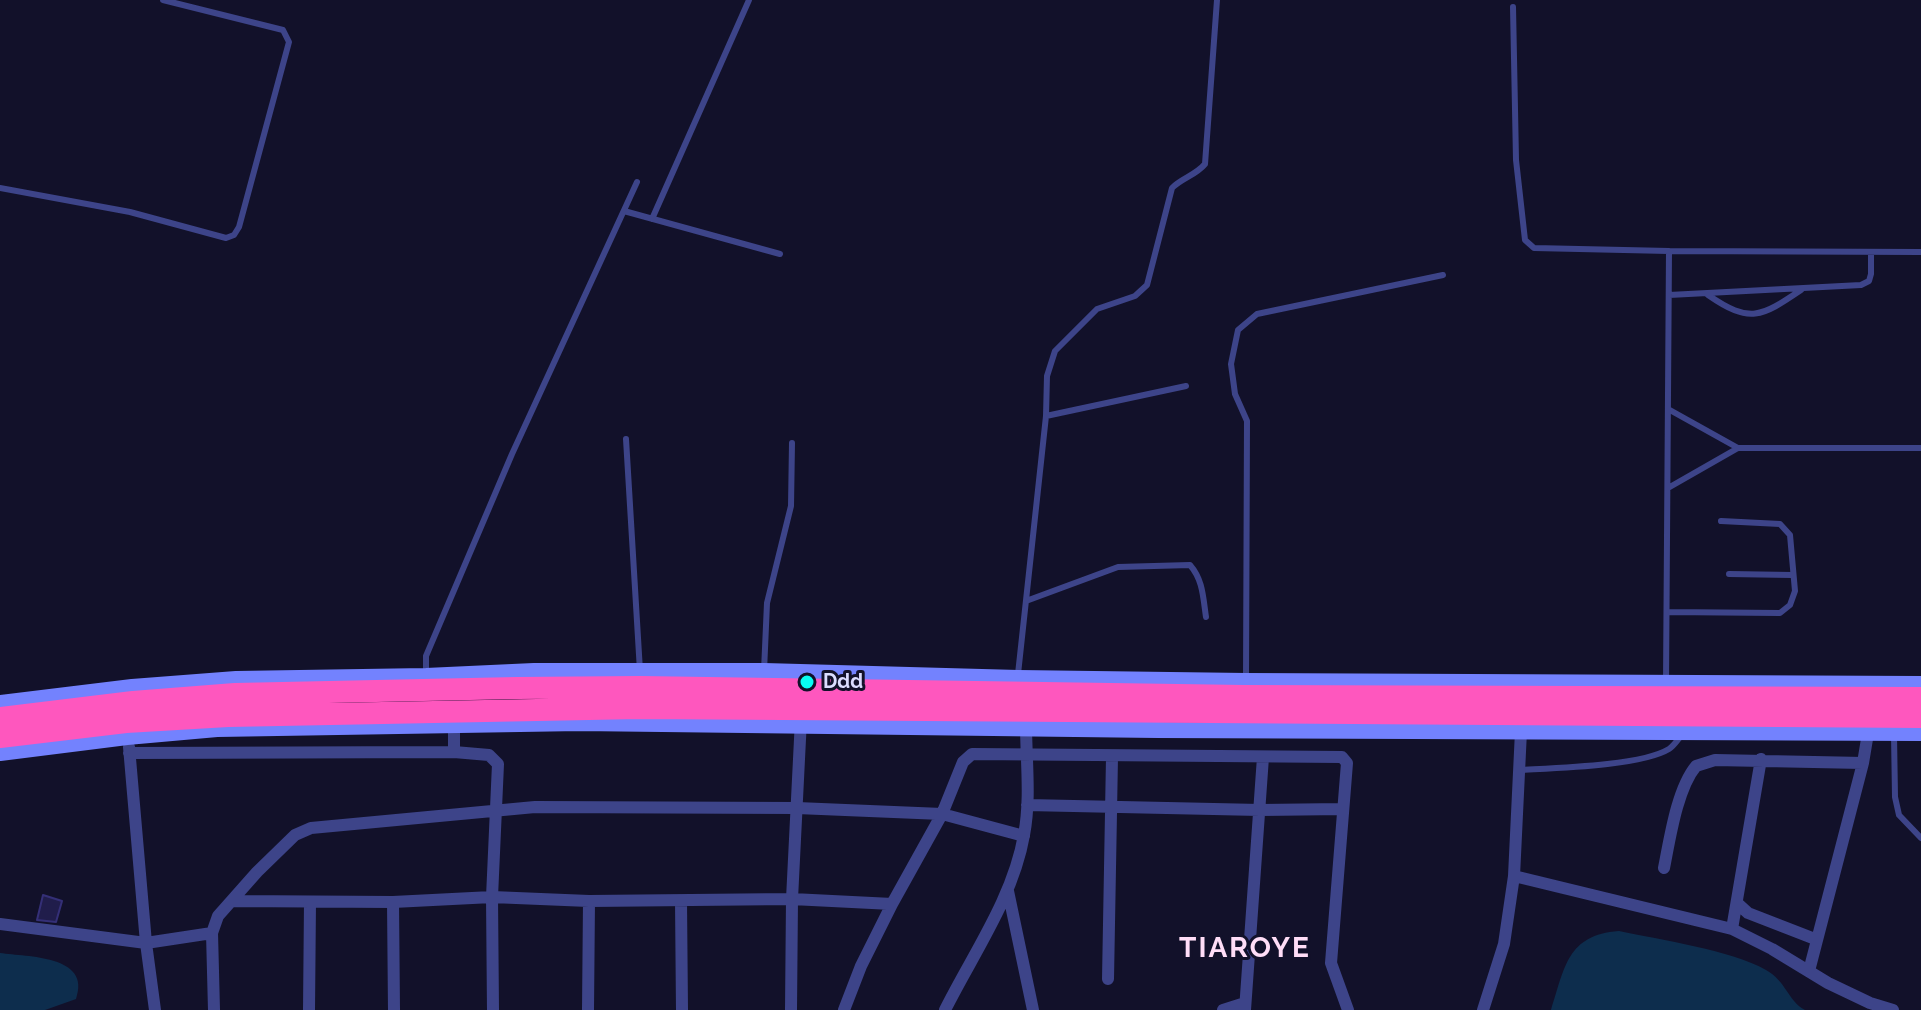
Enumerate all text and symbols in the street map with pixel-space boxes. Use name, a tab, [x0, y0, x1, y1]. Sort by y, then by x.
place label: Ddd	[823, 670, 863, 694]
marker: Ddd	[798, 673, 816, 691]
district label: TIAROYE	[1179, 932, 1311, 966]

